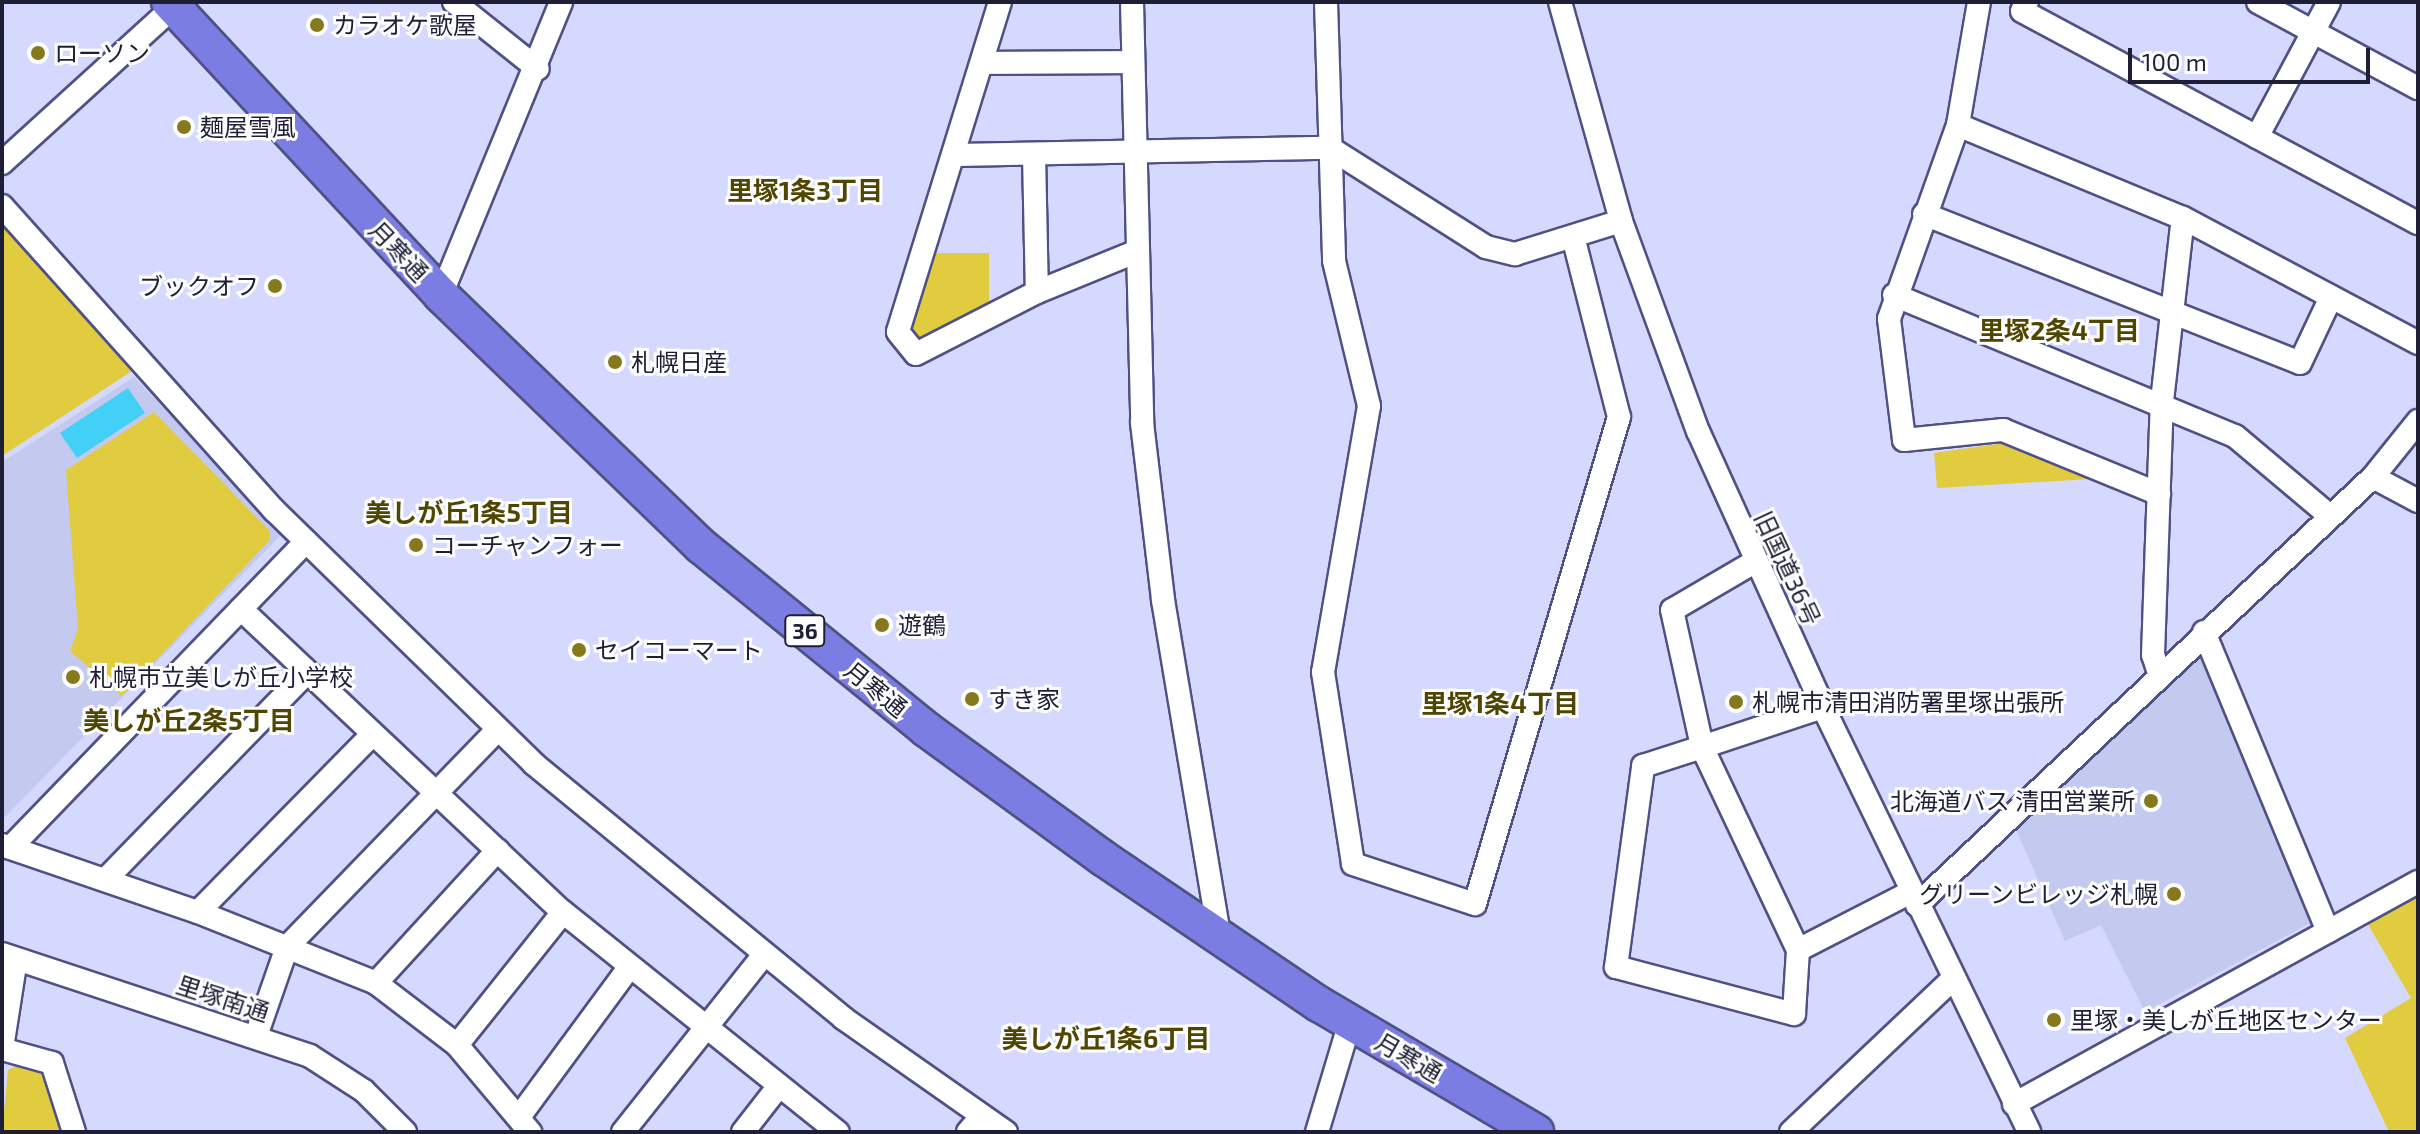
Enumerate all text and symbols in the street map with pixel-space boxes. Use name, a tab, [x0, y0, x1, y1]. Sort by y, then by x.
place label: カラオケ歌屋	[333, 11, 477, 39]
marker: カラオケ歌屋	[308, 16, 326, 34]
scale bar	[2132, 32, 2374, 82]
place label: ローソン	[54, 39, 150, 67]
marker: ローソン	[29, 44, 47, 62]
text: 100 m	[2142, 47, 2207, 76]
place label: 麺屋雪風	[200, 113, 296, 141]
marker: 麺屋雪風	[175, 118, 193, 136]
district label: 里塚1条3丁目	[727, 174, 883, 206]
street label: 月寒通	[364, 215, 434, 287]
place label: ブックオフ	[139, 272, 259, 300]
marker: ブックオフ	[266, 277, 284, 295]
district label: 里塚2条4丁目	[1978, 314, 2140, 346]
place label: 札幌日産	[631, 348, 727, 376]
marker: 札幌日産	[606, 353, 624, 371]
district label: 美しが丘1条5丁目	[365, 496, 573, 528]
street label: 旧国道36号	[1749, 506, 1827, 630]
place label: コーチャンフォー	[432, 531, 624, 559]
marker: コーチャンフォー	[407, 536, 425, 554]
place label: 遊鶴	[898, 611, 946, 639]
road number: 36	[783, 613, 827, 649]
marker: 遊鶴	[873, 616, 891, 634]
place label: セイコーマート	[595, 636, 763, 664]
marker: セイコーマート	[570, 641, 588, 659]
street label: 月寒通	[839, 655, 913, 723]
place label: 札幌市立美しが丘小学校	[89, 663, 353, 691]
marker: 札幌市立美しが丘小学校	[64, 668, 82, 686]
place label: すき家	[988, 685, 1060, 713]
district label: 里塚1条4丁目	[1421, 687, 1579, 719]
place label: 札幌市清田消防署里塚出張所	[1752, 688, 2064, 716]
marker: すき家	[963, 690, 981, 708]
marker: 札幌市清田消防署里塚出張所	[1727, 693, 1745, 711]
district label: 美しが丘2条5丁目	[83, 704, 295, 736]
place label: 北海道バス 清田営業所	[1890, 787, 2135, 815]
marker: 北海道バス 清田営業所	[2142, 792, 2160, 810]
place label: グリーンビレッジ札幌	[1918, 880, 2158, 908]
marker: グリーンビレッジ札幌	[2165, 885, 2183, 903]
street label: 里塚南通	[173, 969, 273, 1027]
place label: 里塚・美しが丘地区センター	[2070, 1006, 2382, 1034]
marker: 里塚・美しが丘地区センター	[2045, 1011, 2063, 1029]
district label: 美しが丘1条6丁目	[1002, 1022, 1210, 1054]
street label: 月寒通	[1371, 1027, 1447, 1087]

